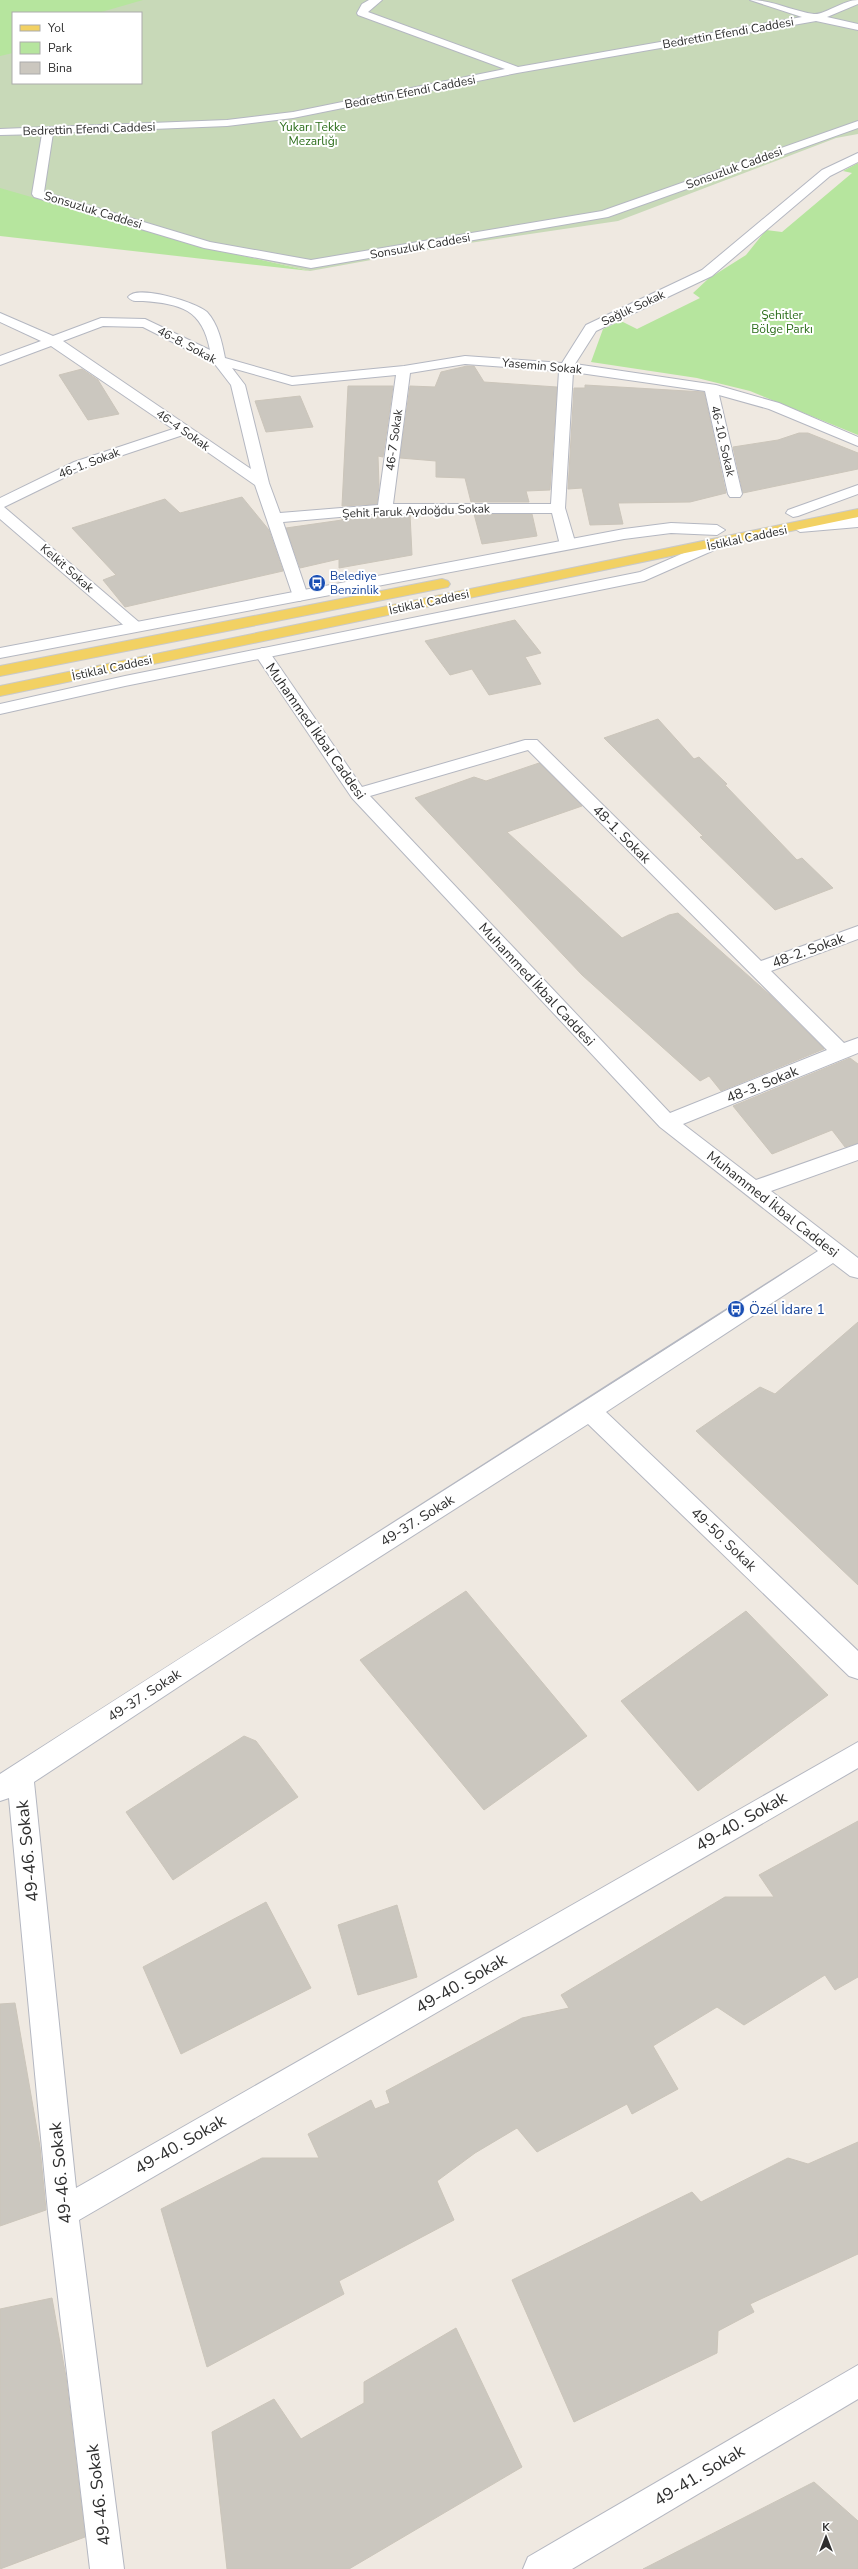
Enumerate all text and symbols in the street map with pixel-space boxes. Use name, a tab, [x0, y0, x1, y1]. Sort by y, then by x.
legend	[12, 12, 142, 84]
street label: Bedrettin Efendi Caddesi	[661, 14, 795, 52]
text: Yol	[47, 20, 65, 36]
text: Park	[48, 40, 73, 56]
text: Bina	[48, 60, 72, 76]
street label: Bedrettin Efendi Caddesi	[343, 71, 477, 113]
street label: Bedrettin Efendi Caddesi	[22, 119, 156, 139]
park label: Yukarı Tekke Mezarlığı	[279, 119, 346, 149]
street label: Sonsuzluk Caddesi	[684, 143, 784, 193]
street label: Sonsuzluk Caddesi	[42, 188, 144, 232]
street label: Sonsuzluk Caddesi	[369, 229, 471, 263]
street label: Sağlık Sokak	[599, 286, 668, 330]
park label: Şehitler Bölge Parkı	[751, 307, 813, 337]
street label: 46-8. Sokak	[155, 323, 220, 368]
street label: Yasemin Sokak	[500, 354, 584, 378]
street label: 46-10. Sokak	[707, 404, 739, 479]
street label: 46-4 Sokak	[153, 406, 214, 455]
street label: 46-7 Sokak	[382, 407, 406, 472]
street label: 46-1. Sokak	[56, 444, 123, 482]
street label: Şehit Faruk Aydoğdu Sokak	[342, 500, 491, 522]
street label: İstiklal Caddesi	[705, 522, 789, 554]
street label: Kelkit Sokak	[37, 540, 98, 596]
place label: Belediye Benzinlik	[330, 568, 380, 598]
bus stop icon: Belediye Benzinlik	[307, 573, 327, 593]
street label: İstiklal Caddesi	[387, 586, 471, 618]
street label: İstiklal Caddesi	[70, 652, 154, 684]
street label: Muhammed İkbal Caddesi	[261, 659, 370, 803]
street label: 48-1. Sokak	[588, 801, 656, 869]
street label: Muhammed İkbal Caddesi	[474, 918, 599, 1050]
street label: 48-2. Sokak	[769, 928, 848, 972]
street label: 48-3. Sokak	[724, 1061, 802, 1107]
street label: Muhammed İkbal Caddesi	[703, 1147, 843, 1262]
bus stop icon: Özel İdare 1	[726, 1299, 746, 1319]
place label: Özel İdare 1	[749, 1300, 825, 1319]
street label: 49-37. Sokak	[377, 1490, 459, 1551]
street label: 49-50. Sokak	[687, 1503, 761, 1576]
street label: 49-37. Sokak	[104, 1664, 186, 1726]
street label: 49-40. Sokak	[691, 1786, 792, 1857]
street label: 49-46. Sokak	[11, 1798, 44, 1903]
street label: 49-40. Sokak	[411, 1948, 512, 2019]
street label: 49-40. Sokak	[130, 2109, 231, 2180]
street label: 49-46. Sokak	[44, 2120, 77, 2225]
street label: 49-41. Sokak	[650, 2439, 749, 2512]
street label: 49-46. Sokak	[81, 2442, 116, 2547]
north arrow	[806, 2517, 846, 2557]
text: K	[822, 2520, 830, 2535]

